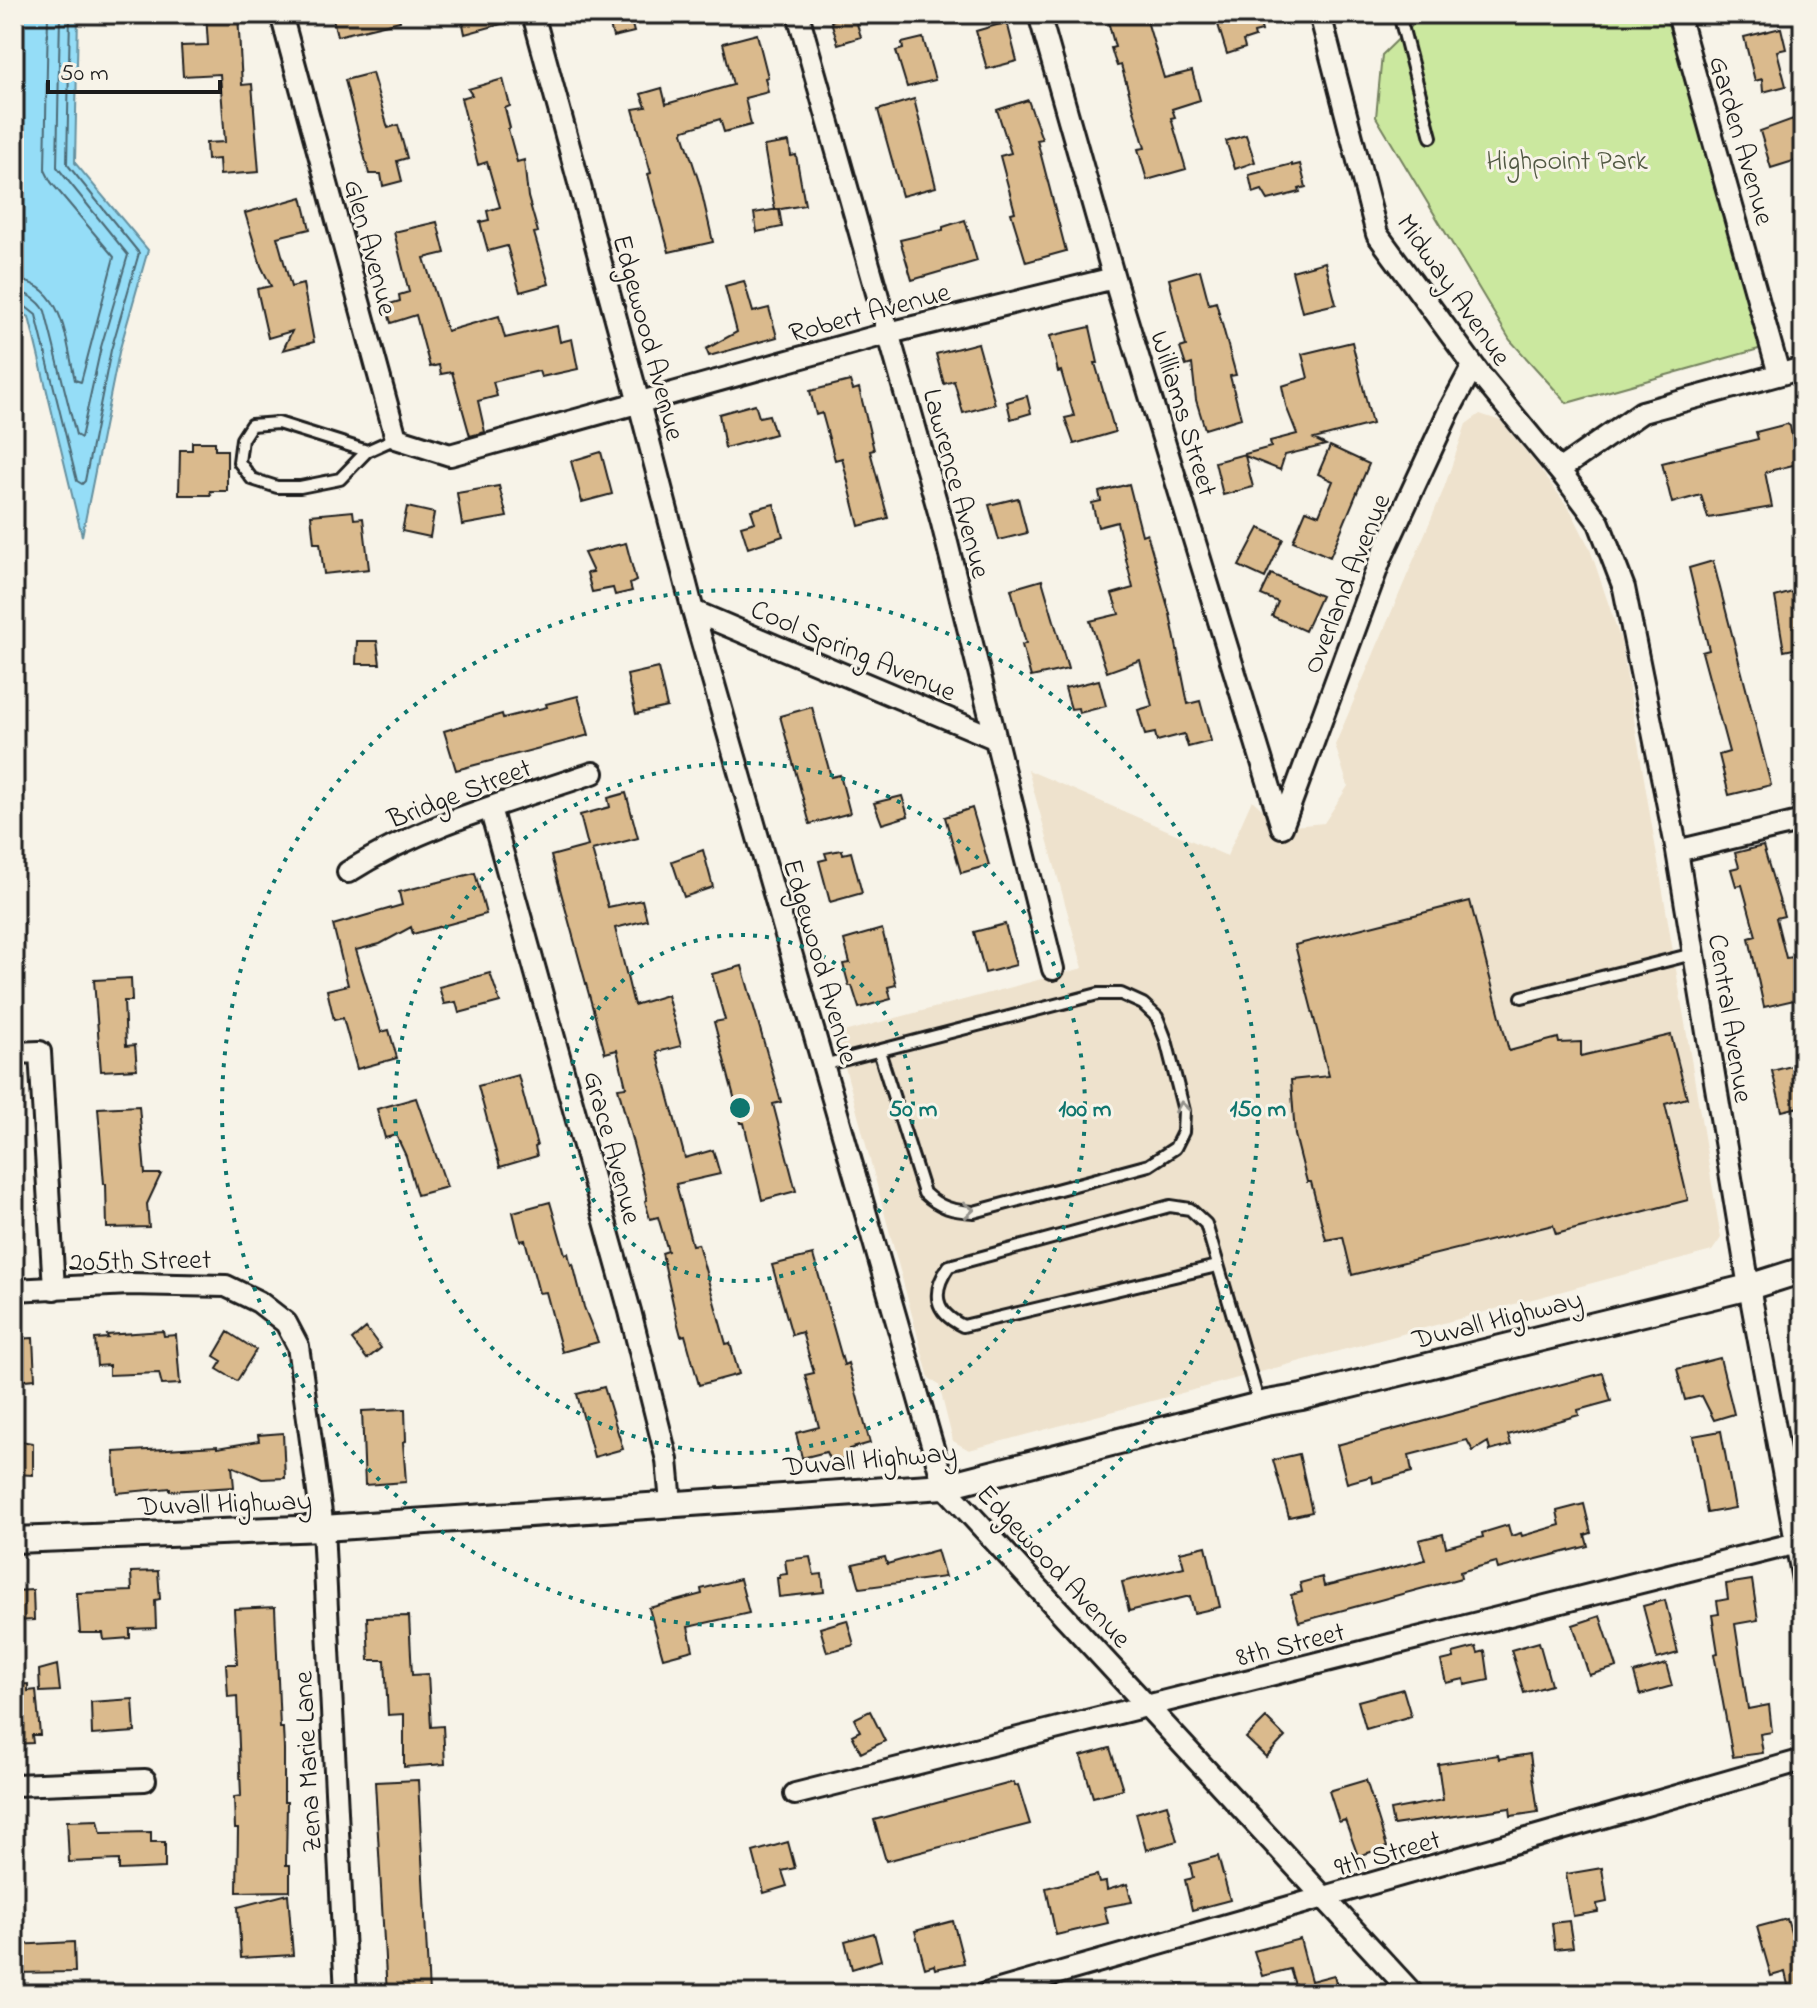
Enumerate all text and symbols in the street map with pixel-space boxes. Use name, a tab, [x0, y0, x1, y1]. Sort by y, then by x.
scale bar	[48, 44, 220, 94]
street label: Garden Avenue	[1696, 52, 1783, 231]
text: 50 m	[60, 57, 109, 92]
park label: Highpoint Park	[1486, 142, 1649, 183]
street label: Glen Avenue	[331, 175, 407, 321]
street label: Midway Avenue	[1384, 207, 1520, 376]
street label: Edgewood Avenue	[599, 230, 694, 446]
street label: Robert Avenue	[785, 273, 956, 356]
street label: Williams Street	[1137, 326, 1226, 502]
street label: Lawrence Avenue	[910, 385, 1000, 584]
street label: Overland Avenue	[1293, 488, 1403, 681]
street label: Cool Spring Avenue	[744, 590, 962, 714]
street label: Bridge Street	[381, 749, 538, 842]
street label: Edgewood Avenue	[770, 855, 868, 1070]
street label: Central Avenue	[1695, 931, 1762, 1106]
street label: Grace Avenue	[570, 1067, 651, 1229]
text: 50 m	[889, 1093, 938, 1128]
text: 100 m	[1059, 1093, 1112, 1128]
text: 150 m	[1230, 1093, 1287, 1128]
centre of rings	[726, 1094, 754, 1122]
one-way arrow	[1174, 1100, 1191, 1114]
one-way arrow	[963, 1202, 976, 1219]
street label: 205th Street	[69, 1241, 212, 1284]
street label: Duvall Highway	[1408, 1280, 1587, 1363]
street label: Duvall Highway	[781, 1433, 959, 1490]
street label: Edgewood Avenue	[965, 1476, 1140, 1659]
street label: Duvall Highway	[136, 1482, 313, 1529]
street label: 8th Street	[1232, 1613, 1350, 1680]
street label: Zena Marie Lane	[284, 1670, 335, 1854]
street label: 9th Street	[1330, 1821, 1446, 1890]

